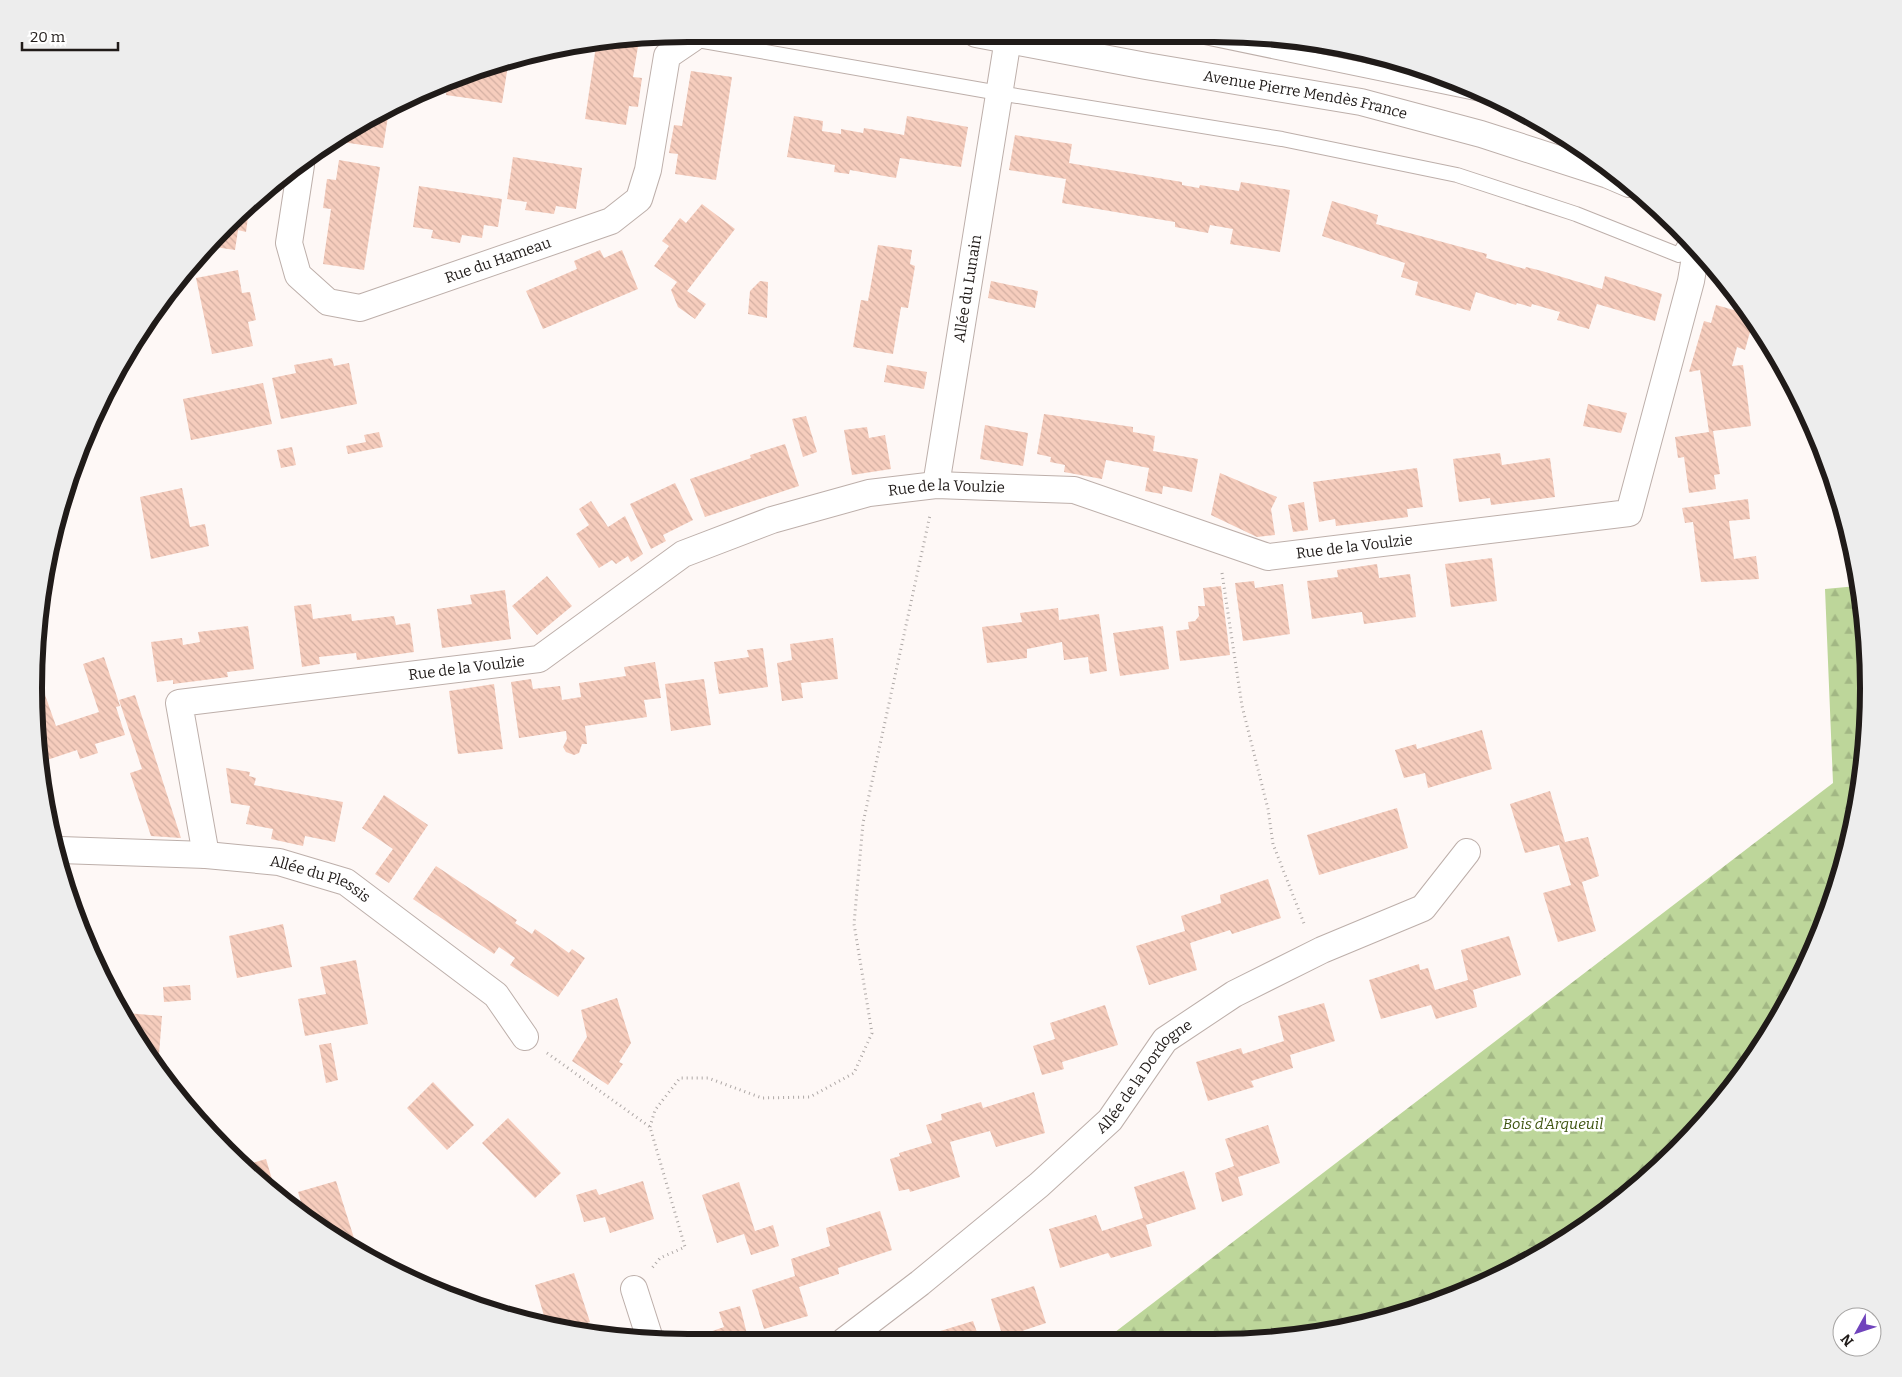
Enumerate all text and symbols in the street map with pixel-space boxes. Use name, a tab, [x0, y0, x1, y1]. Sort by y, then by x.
scale bar	[22, 20, 119, 52]
text: 20 m	[30, 28, 66, 46]
street label: Avenue Pierre Mendès France	[1202, 67, 1409, 123]
street label: Rue du Hameau	[442, 233, 553, 287]
street label: Allée du Lunain	[950, 233, 985, 344]
street label: Rue de la Voulzie	[887, 476, 1005, 500]
street label: Rue de la Voulzie	[1295, 530, 1414, 563]
street label: Rue de la Voulzie	[407, 652, 526, 684]
street label: Allée du Plessis	[269, 852, 374, 906]
street label: Allée de la Dordogne	[1092, 1016, 1195, 1137]
park label: Bois d'Arqueuil	[1503, 1115, 1603, 1133]
north arrow	[1832, 1307, 1882, 1357]
text: N	[1837, 1330, 1857, 1350]

